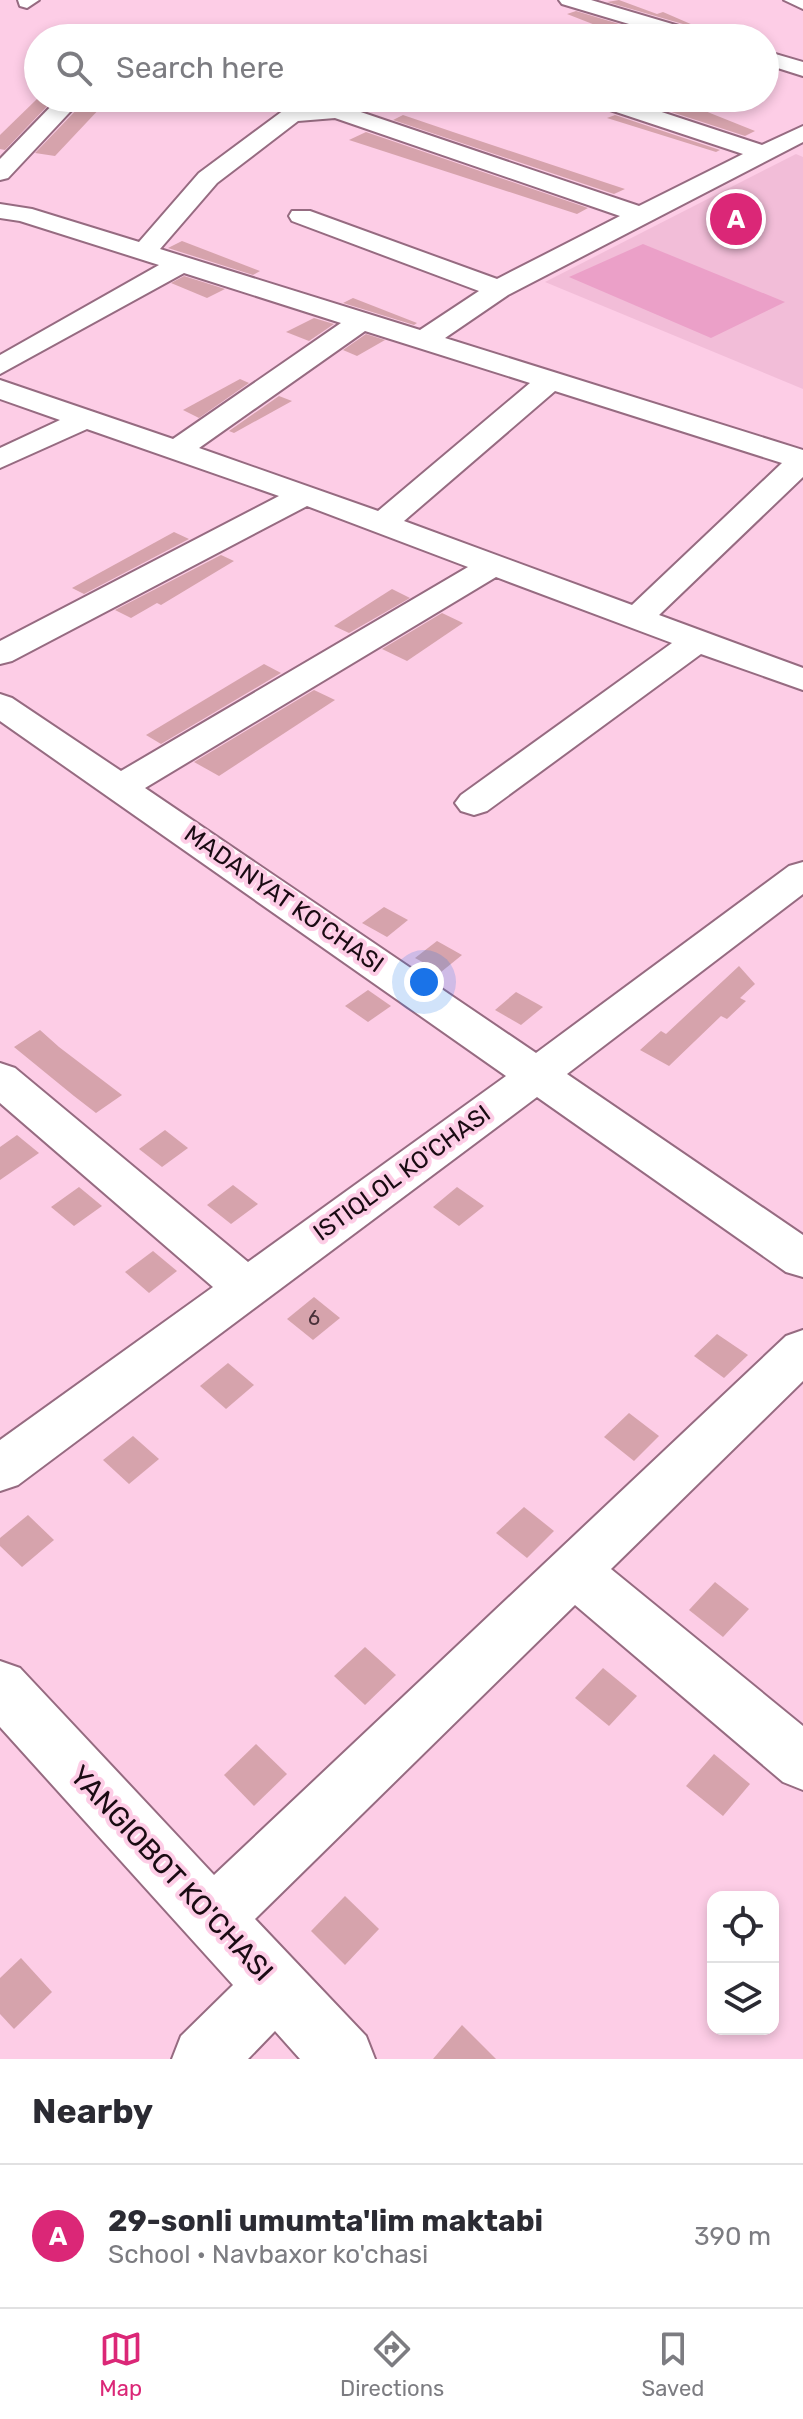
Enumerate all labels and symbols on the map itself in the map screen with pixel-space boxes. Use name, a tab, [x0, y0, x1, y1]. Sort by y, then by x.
pin: A	[710, 189, 762, 249]
street label: MADANYAT KO'CHASI	[179, 820, 389, 978]
your location	[404, 962, 444, 1002]
street label: ISTIQLOL KO'CHASI	[308, 1099, 496, 1247]
house number: 6	[308, 1306, 320, 1330]
street label: YANGIOBOT KO'CHASI	[63, 1759, 280, 1988]

